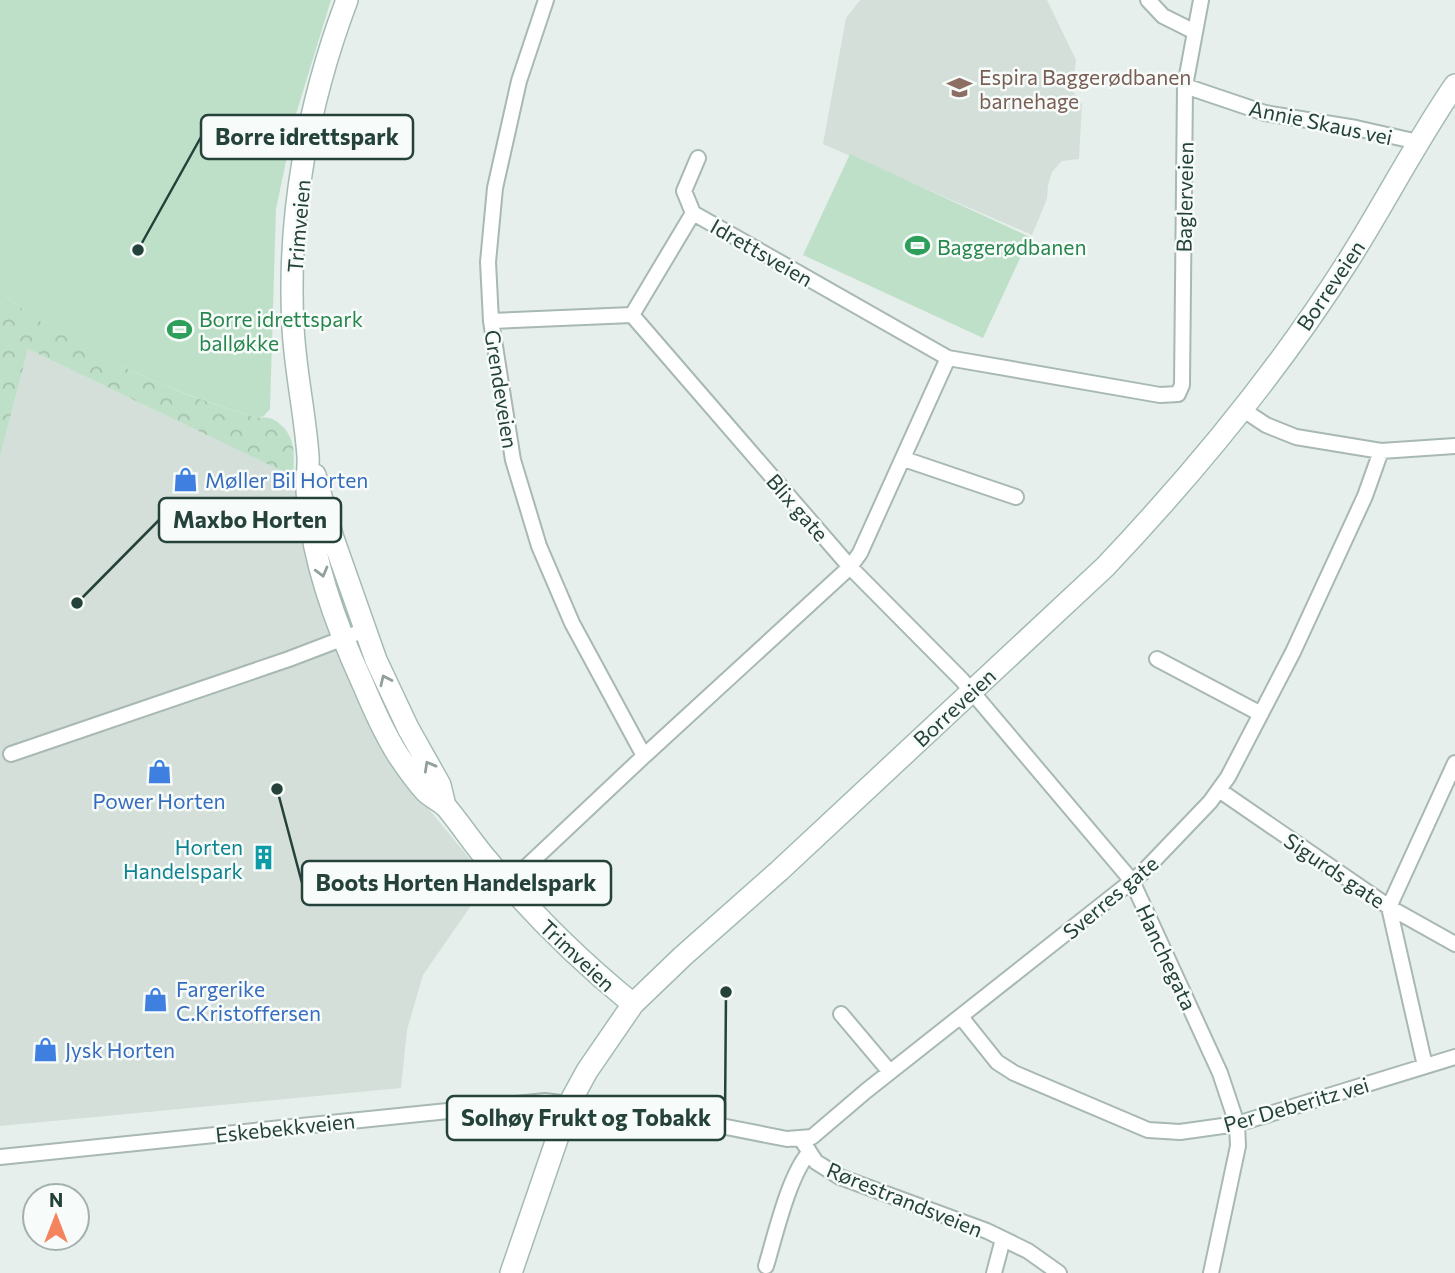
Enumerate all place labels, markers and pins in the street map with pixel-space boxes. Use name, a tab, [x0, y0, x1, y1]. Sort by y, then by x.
place label: Espira Baggerødbanen barnehage	[979, 64, 1191, 113]
school or university icon: Espira Baggerødbanen barnehage	[945, 74, 973, 102]
callout: Borre idrettspark	[201, 115, 413, 159]
sports icon: Baggerødbanen	[903, 232, 931, 260]
place label: Baggerødbanen	[937, 234, 1086, 259]
place label: Borre idrettspark balløkke	[199, 306, 363, 355]
sports icon: Borre idrettspark balløkke	[165, 316, 193, 344]
shop icon: Møller Bil Horten	[171, 465, 199, 493]
place label: Møller Bil Horten	[205, 467, 368, 492]
callout: Maxbo Horten	[159, 498, 341, 542]
shop icon: Power Horten	[145, 757, 173, 785]
place label: Power Horten	[92, 788, 226, 813]
place label: Horten Handelspark	[123, 834, 243, 883]
building icon: Horten Handelspark	[249, 844, 277, 872]
callout: Boots Horten Handelspark	[302, 861, 611, 905]
place label: Fargerike C.Kristoffersen	[176, 976, 321, 1025]
shop icon: Fargerike C.Kristoffersen	[142, 986, 170, 1014]
shop icon: Jysk Horten	[31, 1035, 59, 1063]
place label: Jysk Horten	[65, 1037, 175, 1062]
callout: Solhøy Frukt og Tobakk	[447, 1096, 725, 1140]

